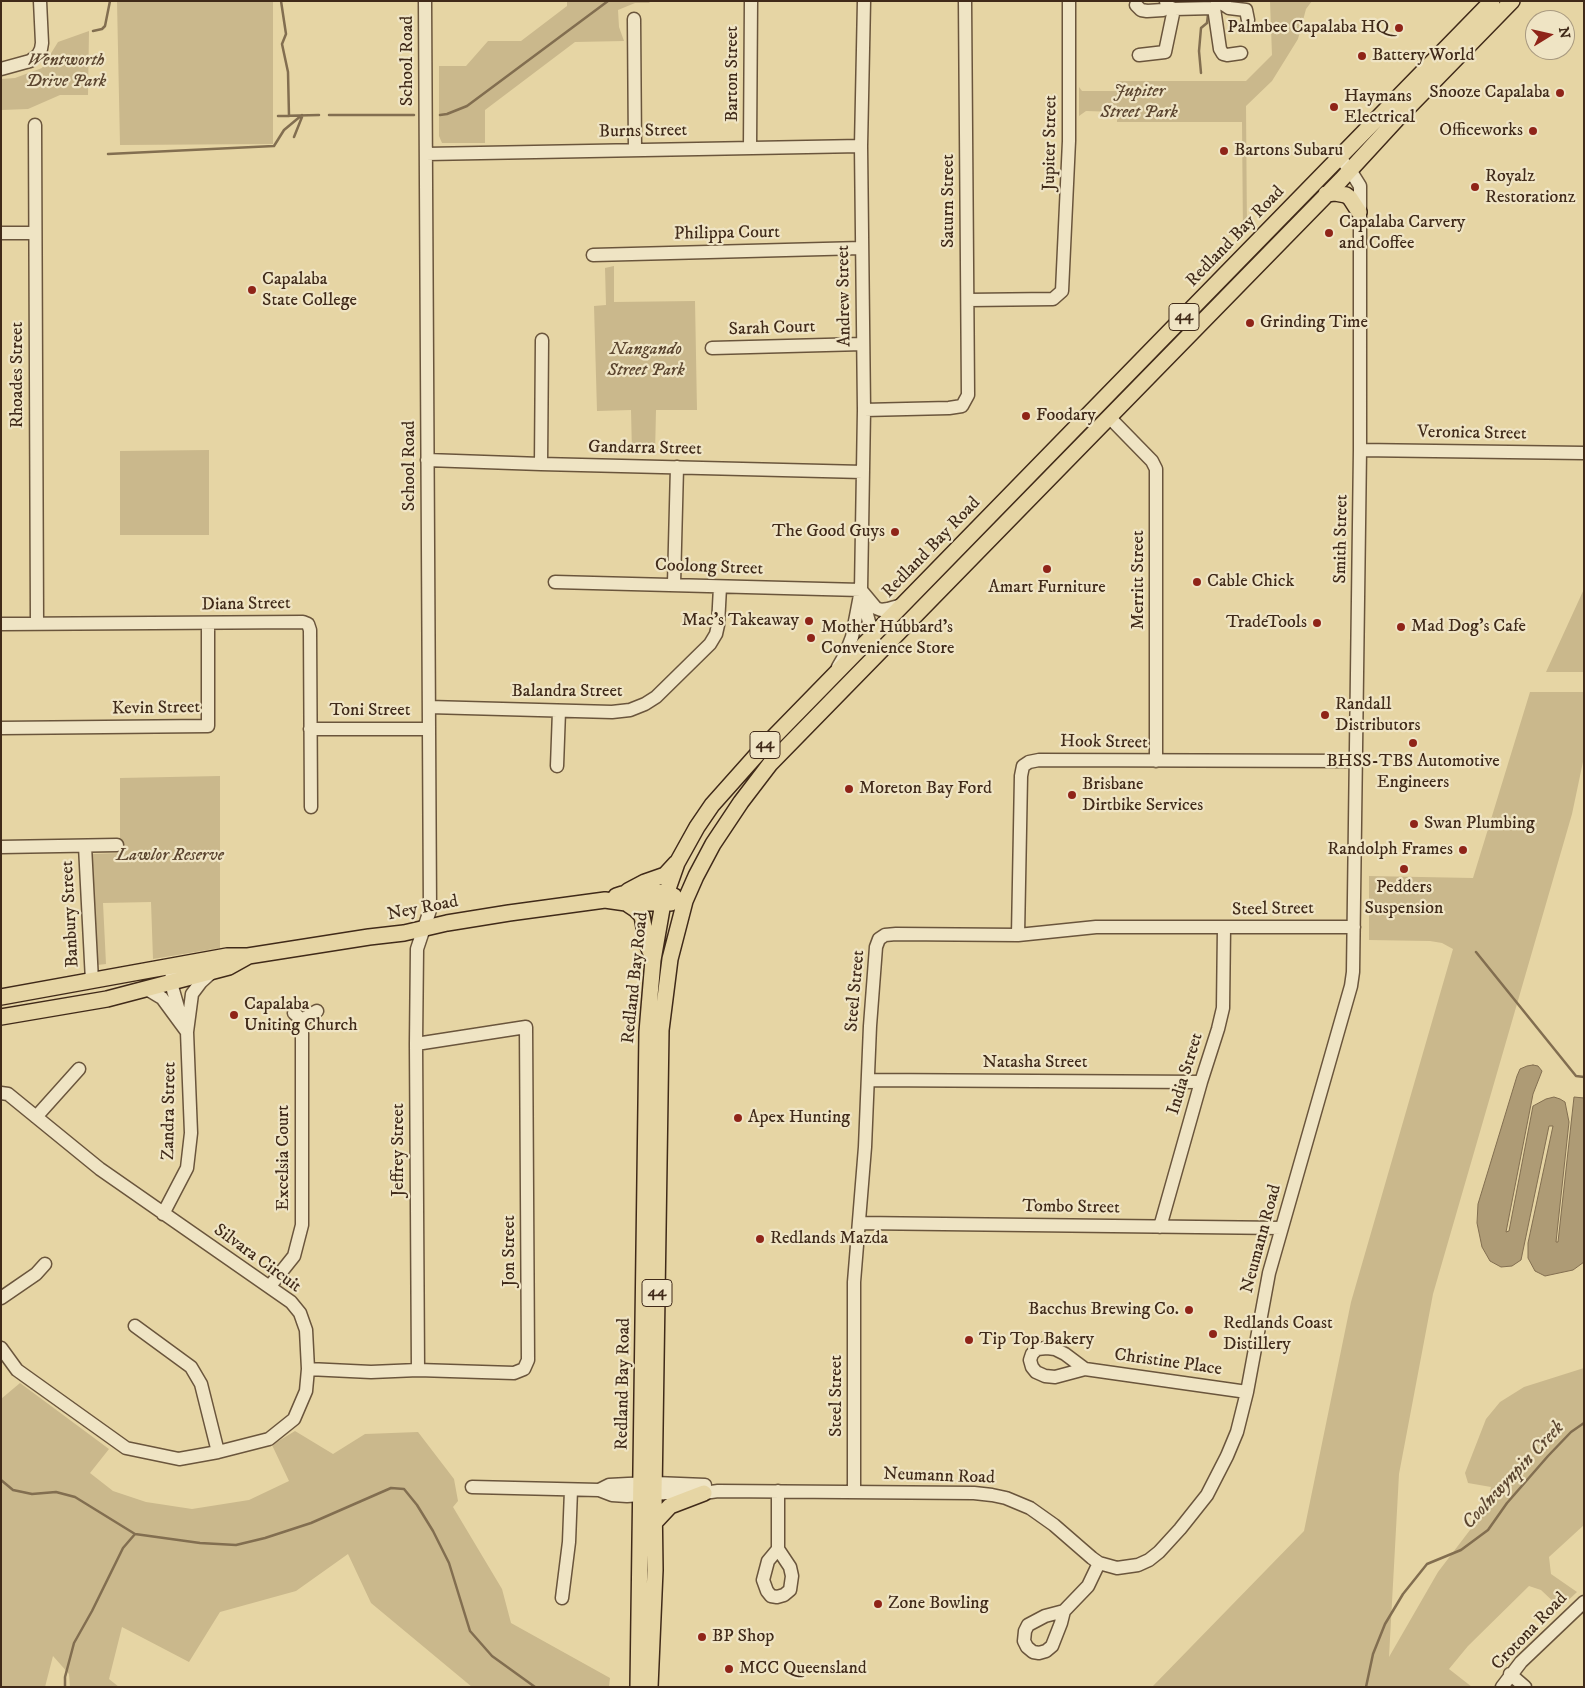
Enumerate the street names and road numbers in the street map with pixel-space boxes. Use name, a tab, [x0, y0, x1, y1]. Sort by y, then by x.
street label: School Road	[397, 16, 419, 106]
street label: Barton Street	[722, 26, 744, 122]
street label: Jupiter Street	[1039, 95, 1063, 191]
street label: Burns Street	[599, 120, 687, 144]
street label: Saturn Street	[938, 154, 960, 248]
street label: Redland Bay Road	[1182, 182, 1290, 292]
street label: Philippa Court	[674, 222, 780, 246]
street label: Andrew Street	[833, 245, 857, 347]
road number: 44	[1169, 304, 1199, 330]
street label: Sarah Court	[728, 317, 816, 341]
street label: Rhoades Street	[7, 322, 29, 428]
street label: School Road	[399, 421, 421, 511]
street label: Veronica Street	[1417, 422, 1527, 446]
street label: Gandarra Street	[588, 437, 702, 461]
street label: Redland Bay Road	[878, 493, 986, 603]
street label: Smith Street	[1330, 494, 1354, 584]
street label: Merritt Street	[1128, 530, 1150, 630]
street label: Coolong Street	[655, 555, 763, 581]
street label: Diana Street	[201, 593, 291, 617]
street label: Balandra Street	[511, 681, 623, 703]
street label: Kevin Street	[112, 697, 200, 721]
street label: Toni Street	[330, 700, 410, 722]
street label: Hook Street	[1060, 731, 1148, 755]
road number: 44	[750, 732, 780, 758]
street label: Banbury Street	[57, 860, 85, 968]
street label: Ney Road	[386, 892, 460, 926]
street label: Steel Street	[1232, 898, 1314, 922]
street label: Redland Bay Road	[618, 911, 654, 1045]
street label: Steel Street	[842, 949, 870, 1033]
street label: India Street	[1163, 1030, 1209, 1118]
street label: Natasha Street	[983, 1052, 1087, 1074]
street label: Zandra Street	[158, 1062, 182, 1160]
street label: Jeffrey Street	[388, 1103, 410, 1197]
street label: Excelsia Court	[273, 1105, 295, 1211]
street label: Neumann Road	[1237, 1182, 1287, 1296]
street label: Tombo Street	[1022, 1196, 1120, 1220]
street label: Jon Street	[499, 1215, 521, 1287]
street label: Silvara Circuit	[209, 1220, 305, 1298]
road number: 44	[642, 1280, 672, 1306]
street label: Redland Bay Road	[612, 1318, 636, 1450]
street label: Christine Place	[1113, 1345, 1223, 1381]
street label: Steel Street	[826, 1355, 848, 1437]
street label: Neumann Road	[883, 1464, 995, 1490]
street label: Crotona Road	[1487, 1589, 1573, 1675]

